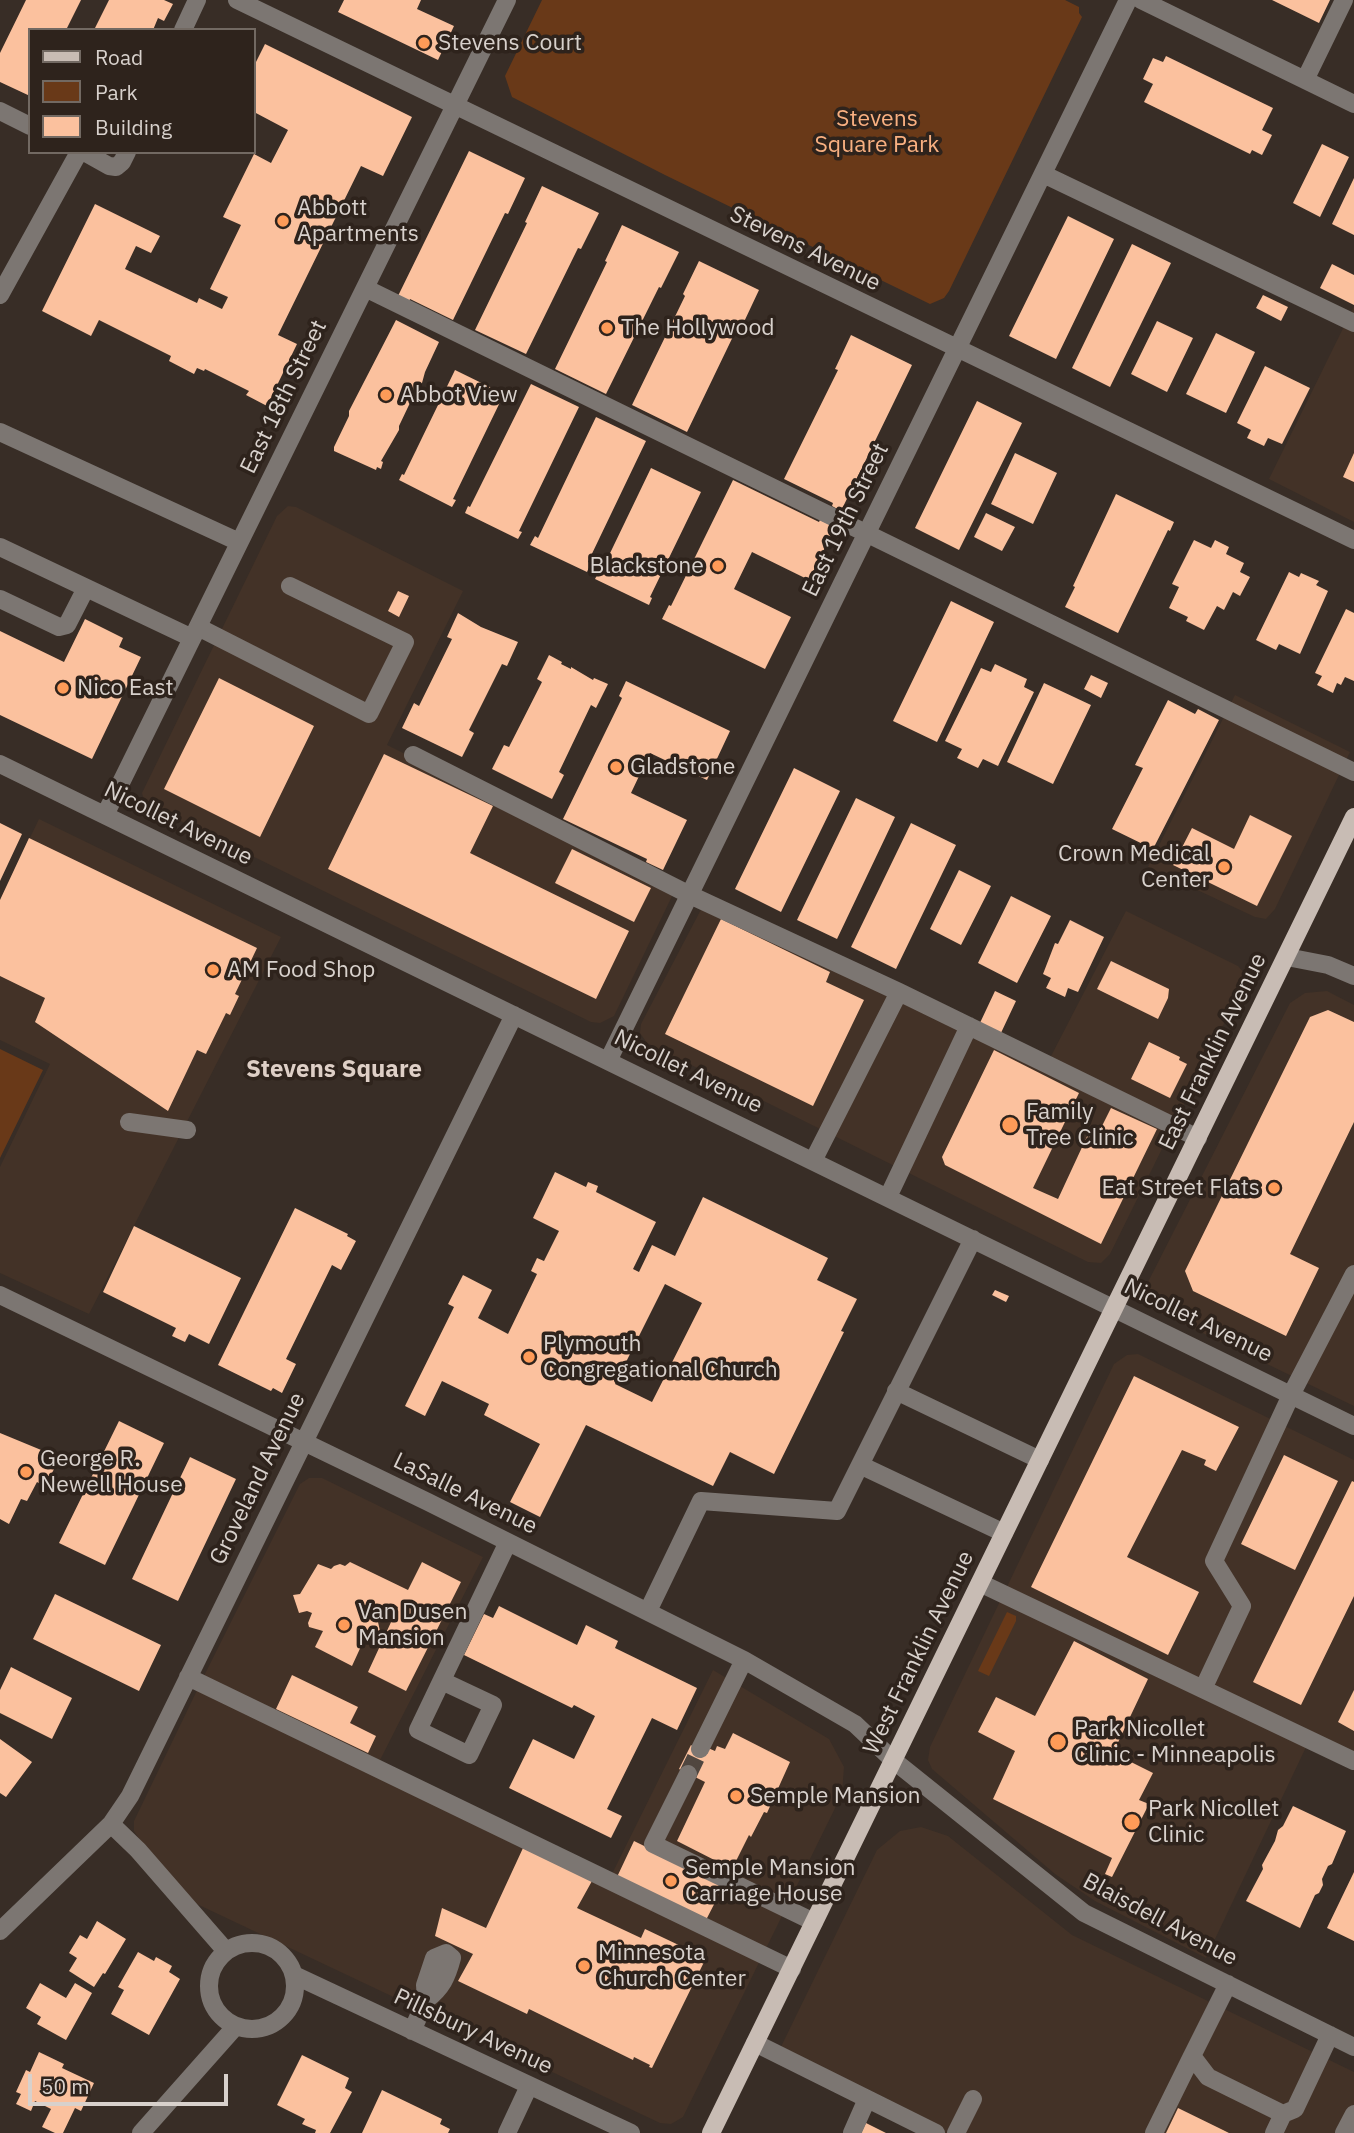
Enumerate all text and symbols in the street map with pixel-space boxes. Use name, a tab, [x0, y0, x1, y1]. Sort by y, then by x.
legend	[28, 28, 256, 154]
place label: Stevens Court	[438, 29, 582, 57]
marker: Stevens Court	[416, 35, 432, 51]
text: Road	[95, 43, 143, 71]
text: Park	[95, 78, 138, 106]
park label: Stevens Square Park	[815, 105, 939, 159]
text: Building	[95, 113, 172, 141]
place label: Abbott Apartments	[297, 194, 419, 248]
street label: Stevens Avenue	[725, 201, 885, 297]
marker: Abbott Apartments	[275, 213, 291, 229]
place label: The Hollywood	[621, 314, 775, 342]
street label: East 18th Street	[235, 316, 333, 478]
marker: The Hollywood	[599, 320, 615, 336]
place label: Abbot View	[400, 381, 518, 409]
marker: Abbot View	[378, 387, 394, 403]
street label: East 19th Street	[797, 439, 895, 601]
place label: Blackstone	[589, 552, 704, 580]
marker: Blackstone	[710, 558, 726, 574]
place label: Nico East	[77, 674, 174, 702]
marker: Nico East	[55, 680, 71, 696]
place label: Gladstone	[630, 753, 735, 781]
marker: Gladstone	[608, 759, 624, 775]
street label: Nicollet Avenue	[99, 776, 257, 872]
place label: Crown Medical Center	[1058, 840, 1210, 894]
marker: Crown Medical Center	[1216, 859, 1232, 875]
street label: East Franklin Avenue	[1153, 949, 1273, 1155]
place label: AM Food Shop	[227, 956, 375, 984]
marker: AM Food Shop	[205, 962, 221, 978]
street label: Nicollet Avenue	[609, 1024, 767, 1120]
district label: Stevens Square	[246, 1056, 422, 1084]
place label: Family Tree Clinic	[1026, 1098, 1134, 1152]
marker: Family Tree Clinic	[1000, 1115, 1020, 1135]
place label: Eat Street Flats	[1102, 1174, 1260, 1202]
marker: Eat Street Flats	[1266, 1180, 1282, 1196]
street label: Nicollet Avenue	[1119, 1273, 1277, 1369]
place label: Plymouth Congregational Church	[543, 1330, 778, 1384]
marker: Plymouth Congregational Church	[521, 1349, 537, 1365]
street label: Groveland Avenue	[204, 1388, 312, 1570]
place label: George R. Newell House	[40, 1445, 183, 1499]
street label: LaSalle Avenue	[389, 1447, 541, 1541]
marker: George R. Newell House	[18, 1464, 34, 1480]
street label: West Franklin Avenue	[858, 1547, 980, 1759]
place label: Van Dusen Mansion	[358, 1598, 467, 1652]
marker: Van Dusen Mansion	[336, 1617, 352, 1633]
place label: Park Nicollet Clinic - Minneapolis	[1074, 1715, 1276, 1769]
marker: Park Nicollet Clinic - Minneapolis	[1048, 1732, 1068, 1752]
place label: Semple Mansion	[750, 1782, 921, 1810]
marker: Semple Mansion	[728, 1788, 744, 1804]
place label: Park Nicollet Clinic	[1148, 1795, 1279, 1849]
marker: Park Nicollet Clinic	[1122, 1812, 1142, 1832]
place label: Semple Mansion Carriage House	[685, 1854, 856, 1908]
street label: Blaisdell Avenue	[1078, 1868, 1242, 1972]
marker: Semple Mansion Carriage House	[663, 1873, 679, 1889]
place label: Minnesota Church Center	[598, 1939, 746, 1993]
marker: Minnesota Church Center	[576, 1958, 592, 1974]
street label: Pillsbury Avenue	[389, 1983, 557, 2081]
scale bar	[32, 2060, 231, 2104]
text: 50 m	[41, 2072, 90, 2100]

